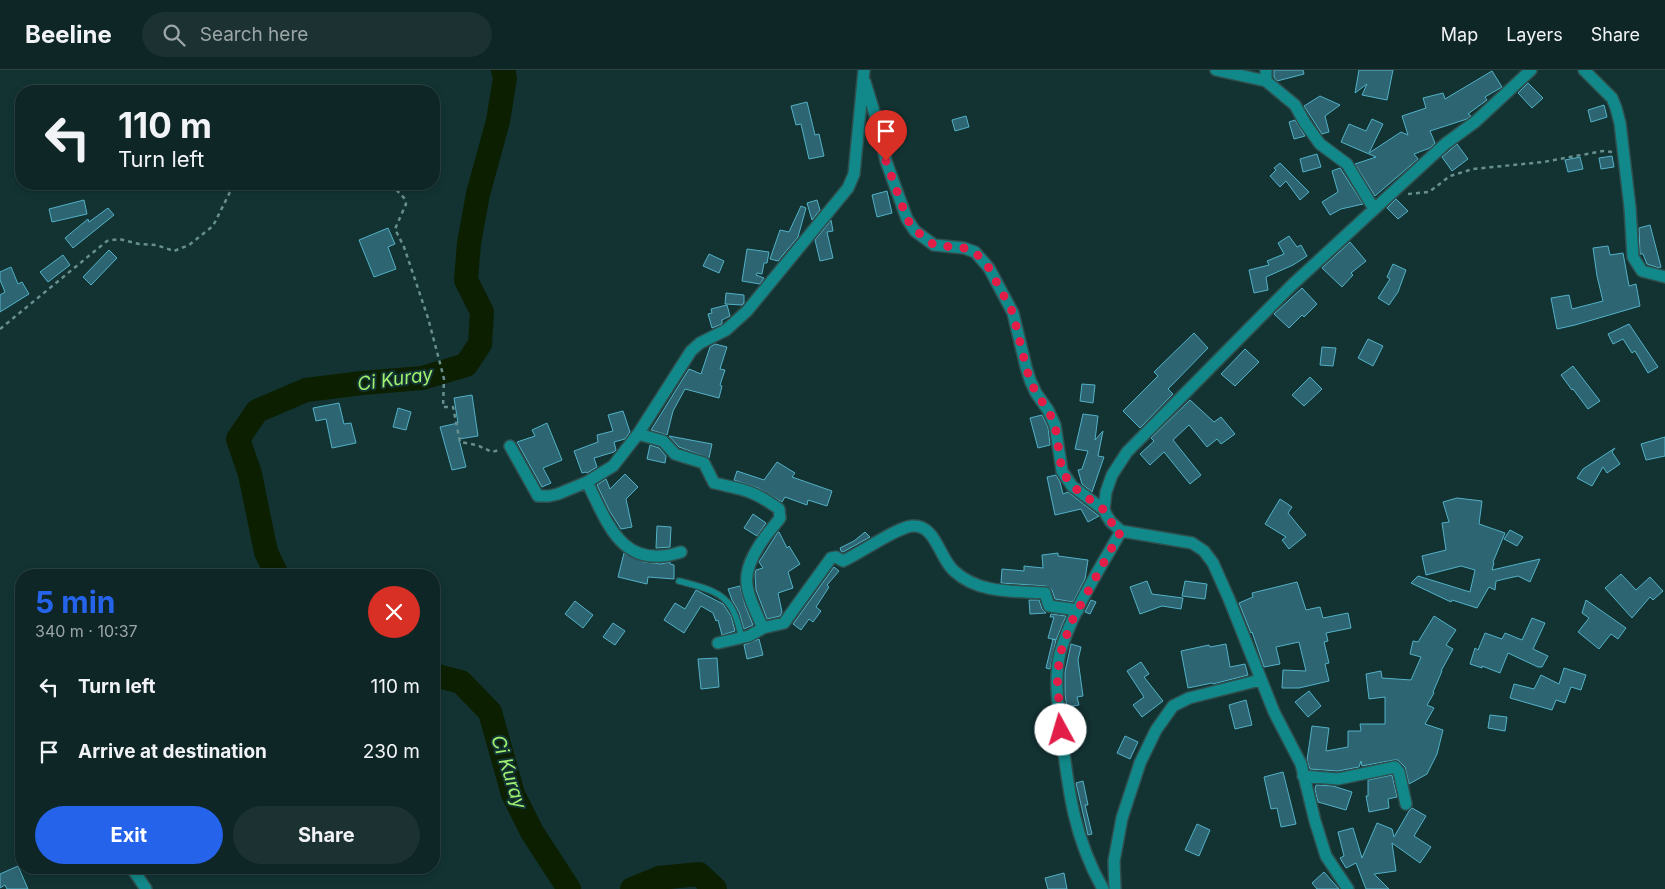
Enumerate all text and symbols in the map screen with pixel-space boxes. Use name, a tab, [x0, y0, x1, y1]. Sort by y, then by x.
search box	[142, 12, 492, 57]
text: Beeline	[25, 20, 112, 49]
icon: search	[160, 21, 188, 49]
text: Search here	[200, 23, 308, 46]
text: Map	[1441, 24, 1478, 45]
text: Layers	[1506, 24, 1563, 45]
text: Share	[1591, 24, 1640, 45]
text: 110 m	[118, 104, 212, 146]
icon: left	[35, 105, 100, 170]
pin	[865, 110, 907, 161]
icon: arrive	[872, 117, 900, 145]
text: Turn left	[118, 146, 204, 172]
water label: Ci Kuray	[356, 362, 436, 396]
text: 5 min	[35, 584, 115, 620]
button: close	[368, 586, 420, 638]
text: 340 m · 10:37	[35, 621, 138, 641]
icon: left	[35, 673, 63, 701]
text: Turn left	[78, 675, 156, 698]
text: 110 m	[371, 675, 420, 698]
position arrow	[1034, 703, 1086, 755]
water label: Ci Kuray	[486, 732, 532, 813]
icon: arrive	[35, 738, 63, 766]
text: Arrive at destination	[78, 740, 267, 763]
text: 230 m	[363, 740, 420, 763]
button: Exit	[35, 806, 223, 864]
button: Share	[233, 806, 420, 864]

